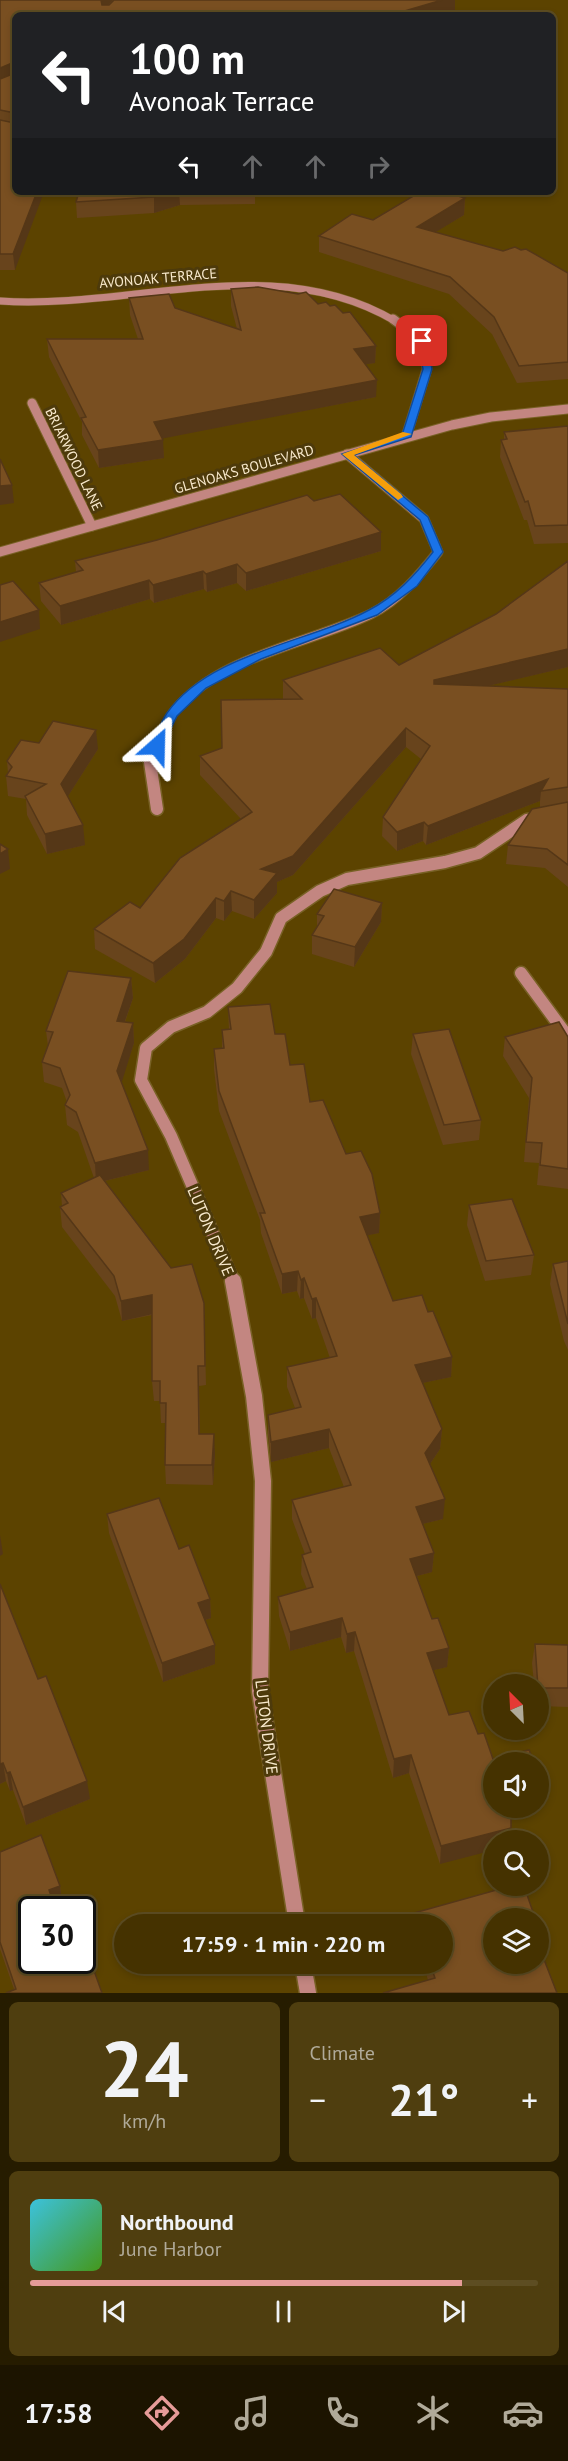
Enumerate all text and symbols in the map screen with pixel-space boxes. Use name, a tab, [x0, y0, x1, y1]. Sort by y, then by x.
text: 100 m	[129, 31, 245, 86]
icon: left	[30, 36, 108, 114]
text: Avonoak Terrace	[129, 84, 314, 118]
icon: left	[173, 150, 206, 183]
icon: ahead	[236, 150, 269, 183]
icon: ahead	[299, 150, 332, 183]
icon: right	[362, 150, 395, 183]
street label: AVONOAK TERRACE	[98, 264, 218, 292]
pin	[396, 315, 447, 366]
icon: arrive	[405, 324, 438, 357]
street label: BRIARWOOD LANE	[41, 405, 107, 513]
street label: GLENOAKS BOULEVARD	[172, 440, 316, 498]
position arrow	[125, 714, 189, 778]
street label: LUTON DRIVE	[183, 1183, 239, 1279]
north arrow	[483, 1674, 549, 1740]
map controls	[483, 1674, 549, 1974]
street label: LUTON DRIVE	[251, 1679, 283, 1775]
button: sound	[483, 1752, 549, 1818]
button: search	[483, 1830, 549, 1896]
speed limit sign: 30	[18, 1896, 96, 1974]
button: layers	[483, 1908, 549, 1974]
text: 17:59 · 1 min · 220 m	[182, 1930, 385, 1958]
text: 24	[100, 2018, 188, 2119]
text: Climate	[310, 2040, 375, 2066]
text: 21°	[388, 2070, 459, 2128]
text: −	[310, 2078, 326, 2121]
text: +	[521, 2078, 538, 2121]
text: km/h	[122, 2108, 166, 2134]
text: Northbound	[120, 2208, 234, 2236]
text: June Harbor	[120, 2236, 222, 2262]
icon: previous	[98, 2295, 131, 2328]
icon: pause	[267, 2295, 300, 2328]
icon: next	[437, 2295, 470, 2328]
icon: directions	[141, 2392, 183, 2434]
icon: music	[231, 2392, 273, 2434]
icon: phone	[321, 2392, 363, 2434]
icon: climate	[412, 2392, 454, 2434]
icon: car	[502, 2392, 544, 2434]
text: 17:58	[24, 2396, 93, 2430]

